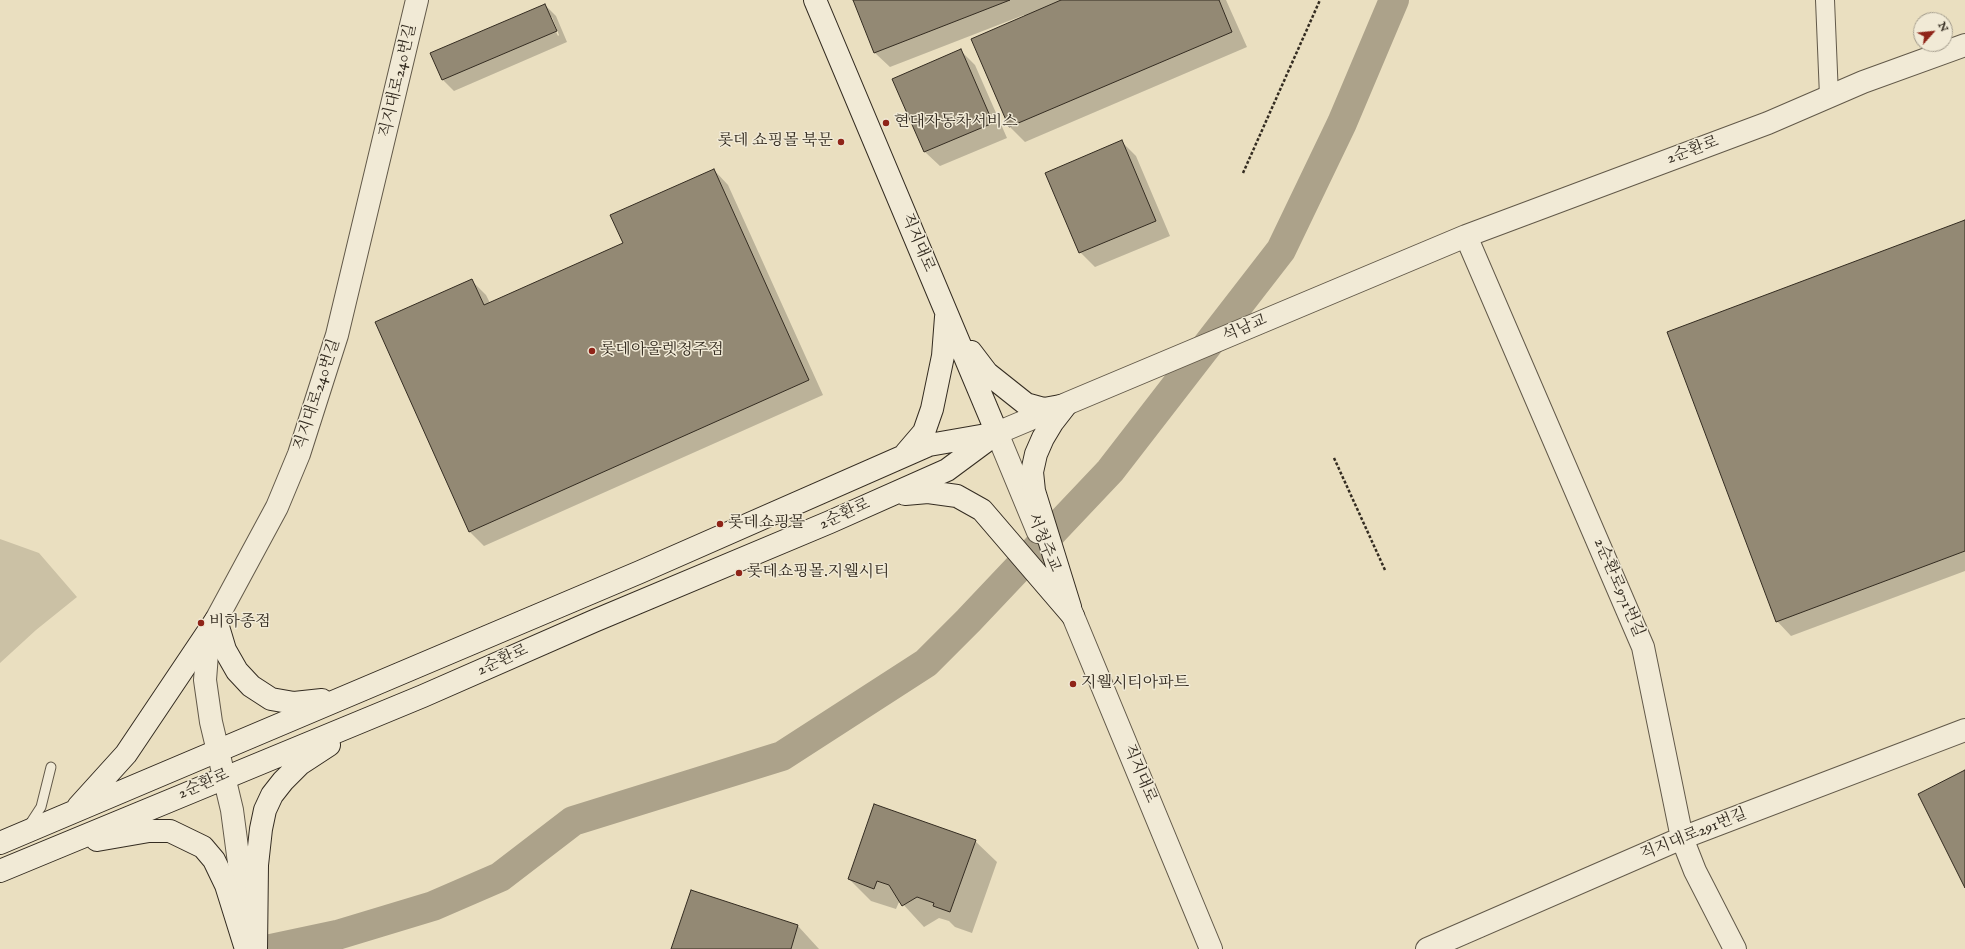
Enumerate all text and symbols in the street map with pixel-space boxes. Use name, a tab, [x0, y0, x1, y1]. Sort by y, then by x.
north arrow	[1913, 12, 1953, 52]
text: N	[1934, 20, 1951, 34]
street label: 직지대로240번길	[377, 22, 421, 140]
place label: 현대자동차서비스	[894, 113, 1018, 133]
marker: 현대자동차서비스	[881, 118, 891, 128]
place label: 롯데 쇼핑몰 북문	[718, 132, 833, 152]
street label: 2순환로	[1664, 133, 1722, 169]
marker: 롯데 쇼핑몰 북문	[836, 137, 846, 147]
street label: 직지대로	[896, 211, 938, 275]
street label: 석남교	[1220, 311, 1270, 347]
street label: 직지대로240번길	[291, 337, 345, 453]
place label: 롯데아울렛청주점	[600, 341, 724, 361]
marker: 롯데아울렛청주점	[587, 346, 597, 356]
street label: 2순환로	[816, 495, 874, 535]
street label: 서청주교	[1022, 511, 1064, 575]
place label: 롯데쇼핑몰	[728, 514, 805, 534]
marker: 롯데쇼핑몰	[715, 519, 725, 529]
street label: 2순환로971번길	[1589, 536, 1647, 640]
place label: 롯데쇼핑몰.지웰시티	[747, 563, 890, 583]
marker: 롯데쇼핑몰.지웰시티	[734, 568, 744, 578]
place label: 비하종점	[209, 613, 271, 633]
marker: 비하종점	[196, 618, 206, 628]
street label: 2순환로	[474, 641, 532, 681]
place label: 지웰시티아파트	[1081, 674, 1189, 694]
marker: 지웰시티아파트	[1068, 679, 1078, 689]
street label: 직지대로	[1118, 742, 1160, 806]
street label: 2순환로	[175, 766, 233, 804]
street label: 직지대로291번길	[1638, 805, 1750, 865]

